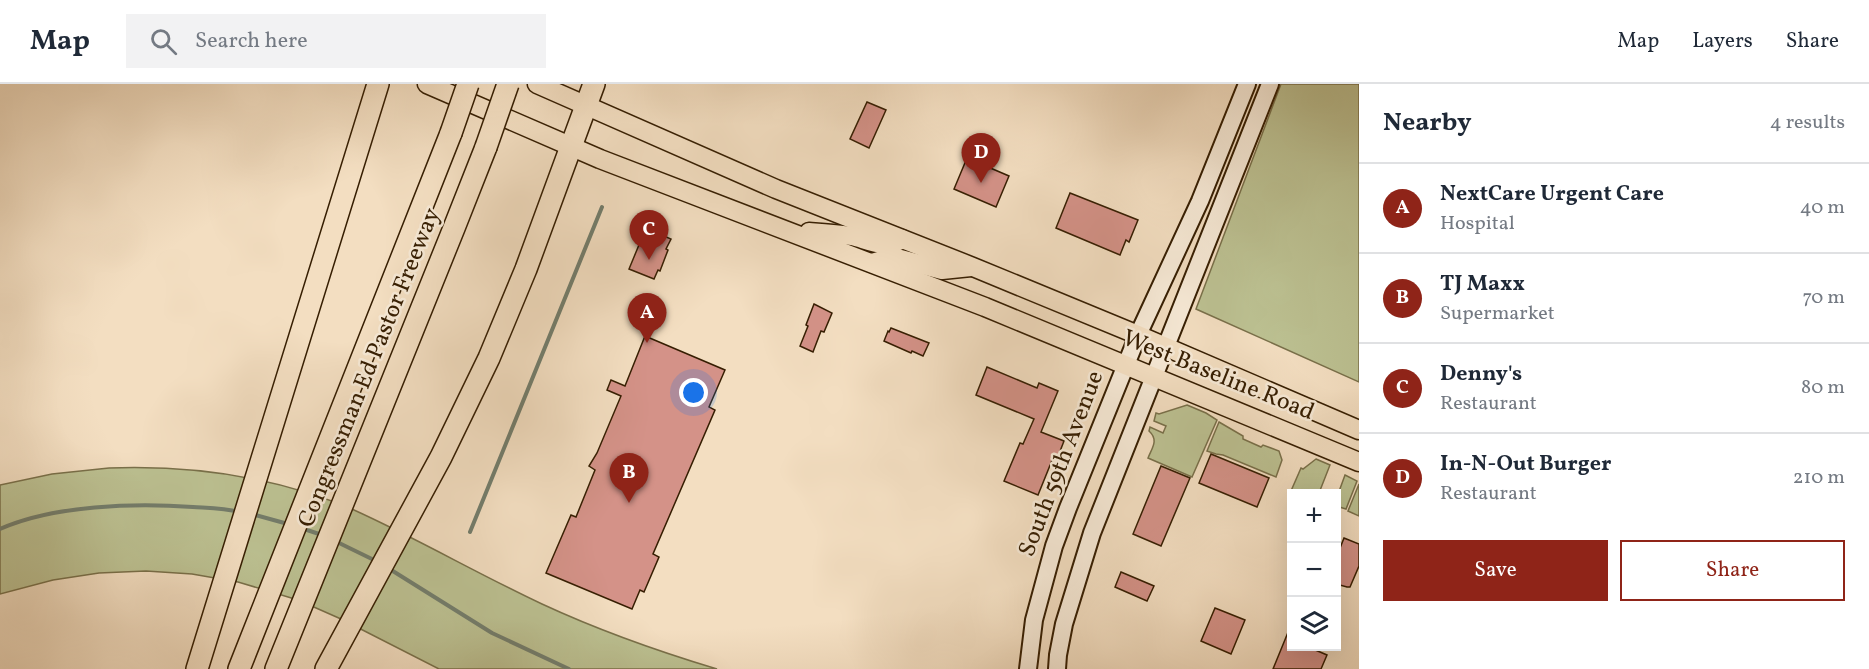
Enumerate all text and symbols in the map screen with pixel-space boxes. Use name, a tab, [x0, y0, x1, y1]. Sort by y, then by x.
search box	[126, 14, 546, 68]
text: Map	[30, 22, 90, 61]
icon: search	[147, 25, 180, 58]
text: Search here	[195, 26, 308, 57]
text: Map	[1617, 27, 1659, 56]
text: Layers	[1692, 27, 1753, 56]
text: Share	[1786, 27, 1839, 56]
text: Nearby	[1383, 105, 1472, 141]
text: 4 results	[1770, 109, 1845, 137]
pin: D	[962, 134, 1000, 183]
text: NextCare Urgent Care	[1440, 179, 1664, 210]
text: A	[1395, 194, 1410, 222]
text: 40 m	[1800, 194, 1845, 222]
street label: Congressman Ed Pastor Freeway	[290, 203, 450, 533]
pin: C	[630, 210, 668, 260]
text: Hospital	[1440, 210, 1515, 238]
text: TJ Maxx	[1440, 269, 1525, 300]
text: B	[1396, 284, 1409, 312]
text: 70 m	[1802, 284, 1845, 312]
pin: A	[628, 294, 666, 343]
text: Supermarket	[1440, 300, 1555, 328]
street label: West Baseline Road	[1117, 322, 1319, 430]
text: Denny's	[1440, 359, 1522, 390]
street label: South 59th Avenue	[1011, 366, 1113, 562]
text: C	[1396, 374, 1409, 402]
text: 80 m	[1801, 374, 1845, 402]
your location	[679, 378, 708, 407]
text: Restaurant	[1440, 390, 1537, 418]
text: In-N-Out Burger	[1440, 449, 1611, 480]
pin: B	[610, 454, 648, 503]
text: D	[1395, 464, 1410, 492]
text: 210 m	[1793, 464, 1845, 492]
text: Restaurant	[1440, 480, 1537, 508]
map controls	[1287, 489, 1341, 651]
button: +	[1287, 489, 1341, 543]
button: Save	[1383, 540, 1608, 601]
button: Share	[1620, 540, 1845, 601]
button: −	[1287, 543, 1341, 597]
button: layers	[1287, 597, 1341, 651]

